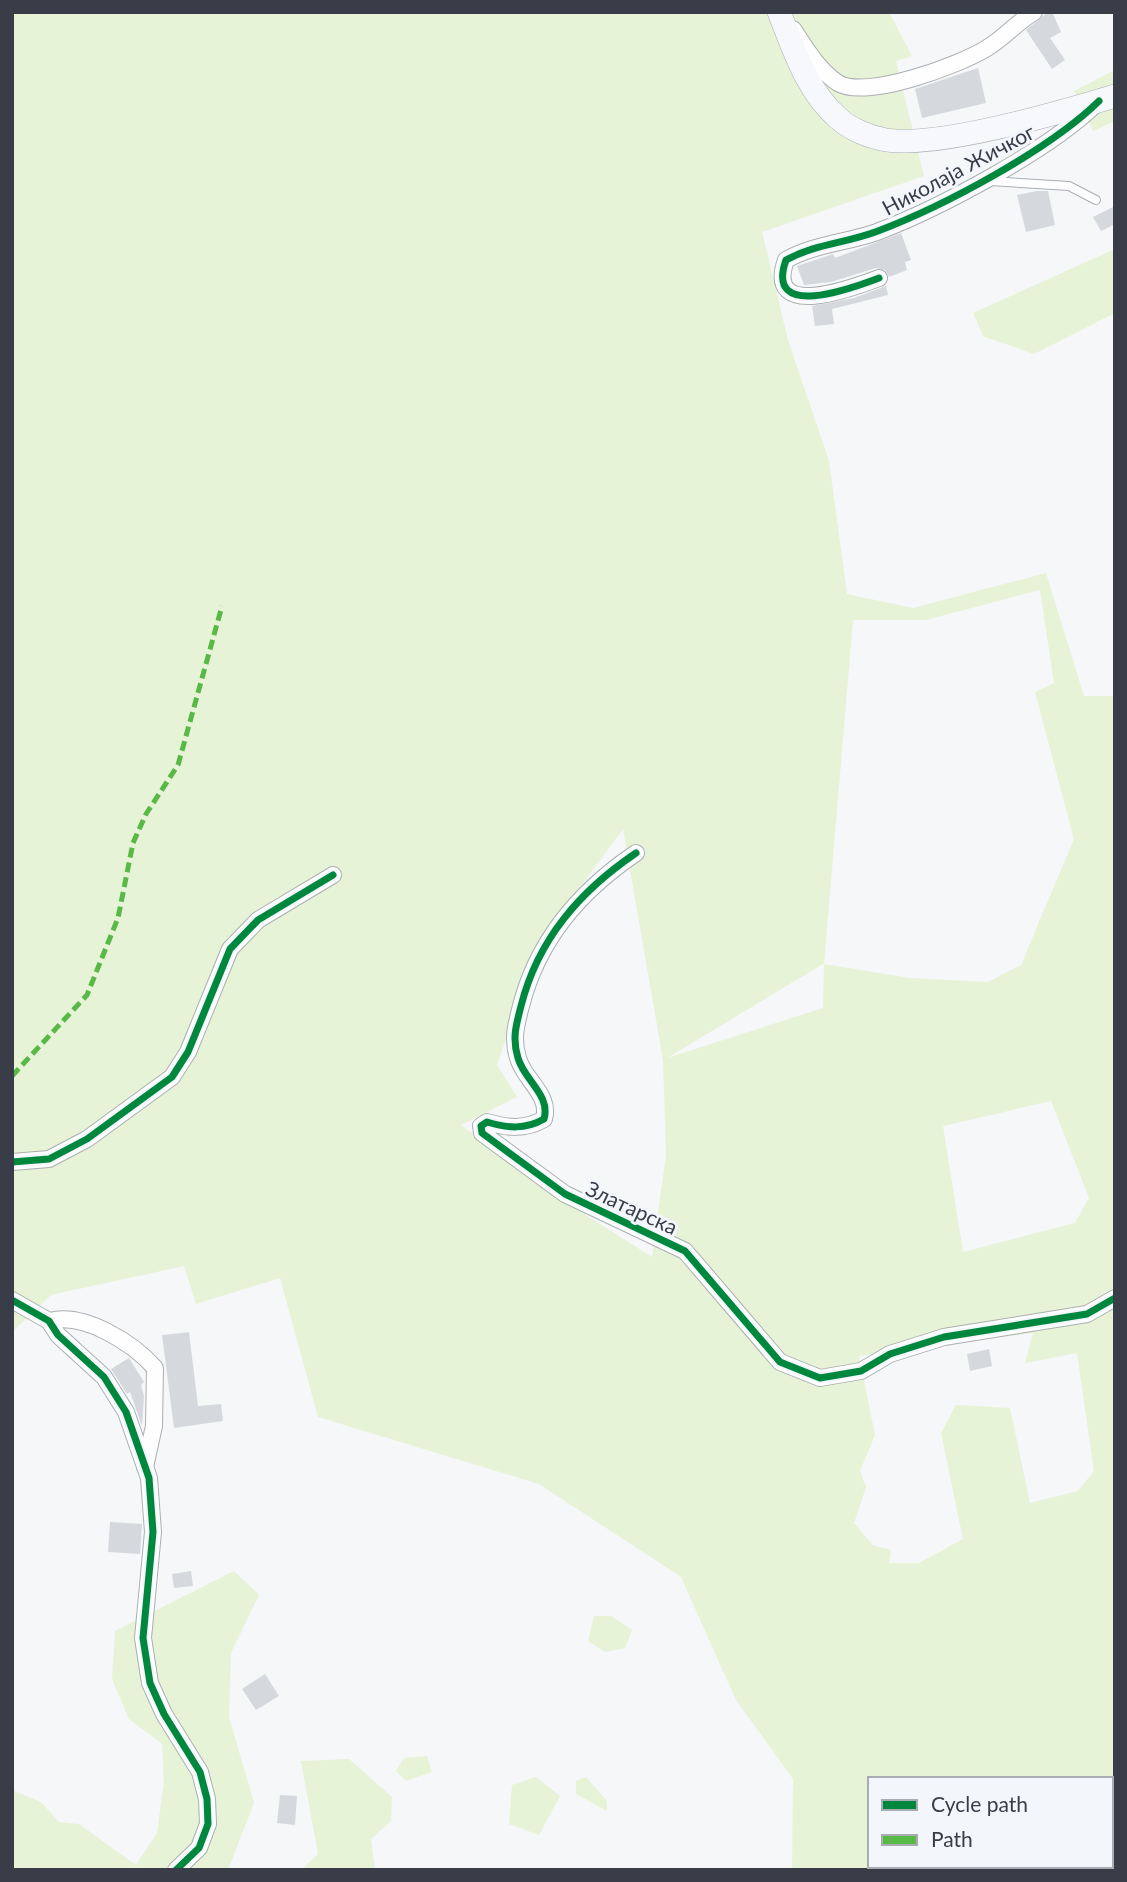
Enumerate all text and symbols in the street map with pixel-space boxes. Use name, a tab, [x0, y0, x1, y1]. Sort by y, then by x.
street label: Николаја Жичког	[877, 118, 1039, 220]
street label: Златарска	[582, 1175, 682, 1239]
legend	[868, 1777, 1113, 1868]
text: Cycle path	[931, 1791, 1028, 1816]
text: Path	[931, 1826, 973, 1851]

